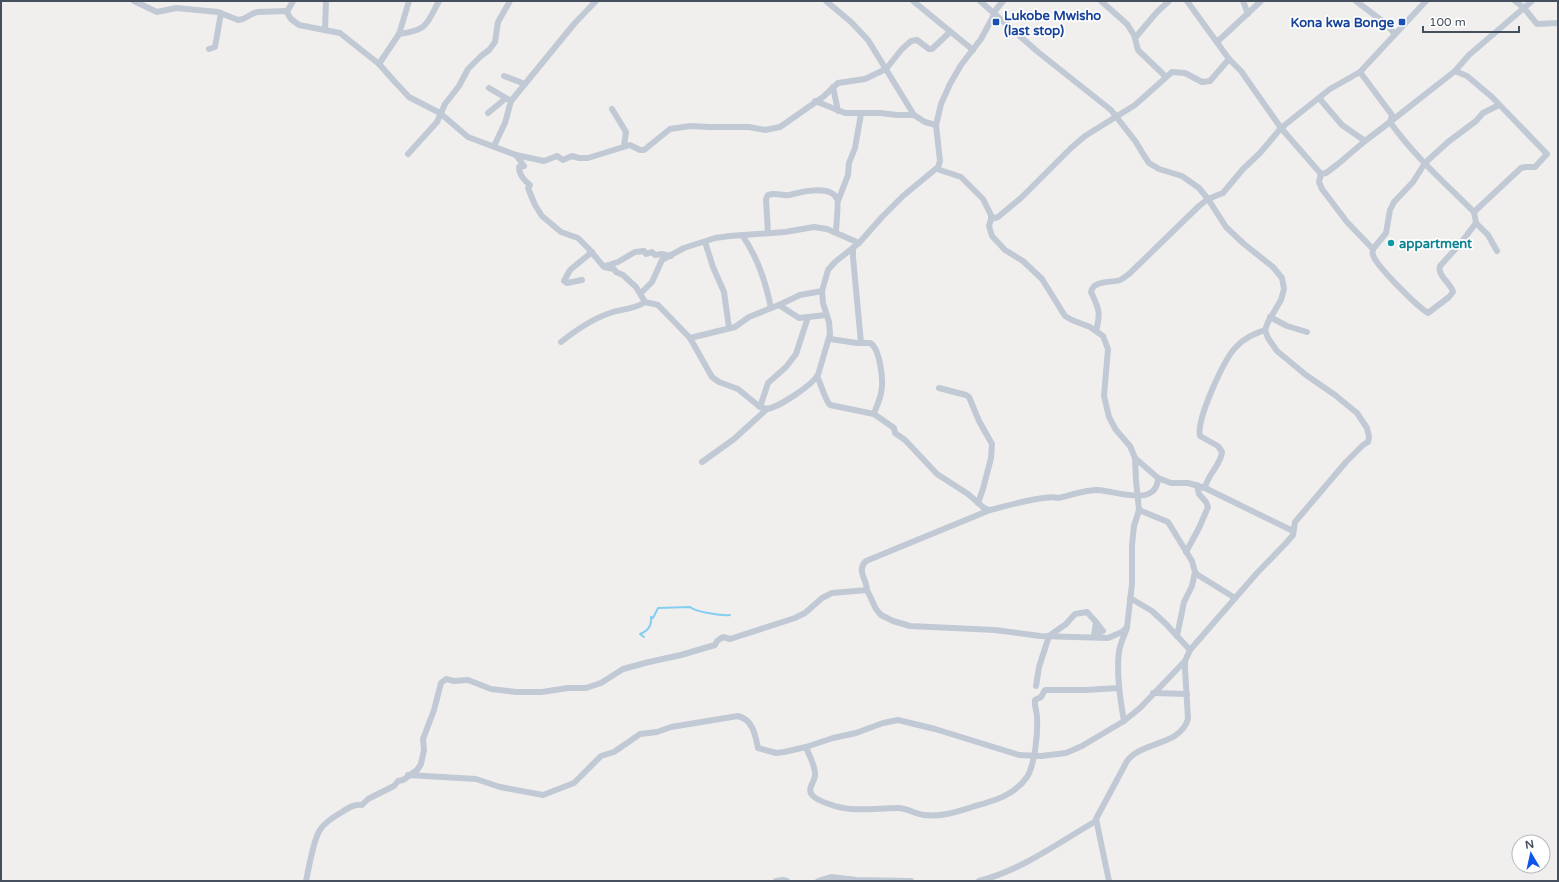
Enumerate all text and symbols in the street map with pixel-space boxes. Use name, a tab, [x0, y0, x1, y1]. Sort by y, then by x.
place label: Lukobe Mwisho (last stop)	[1004, 8, 1101, 39]
scale bar	[1423, 8, 1519, 34]
place label: Kona kwa Bonge	[1290, 15, 1395, 31]
text: 100 m	[1429, 15, 1466, 29]
marker: Lukobe Mwisho (last stop)	[991, 17, 1001, 27]
marker: Kona kwa Bonge	[1397, 17, 1407, 27]
place label: appartment	[1399, 236, 1472, 252]
marker: appartment	[1386, 238, 1396, 248]
north arrow	[1511, 834, 1551, 874]
text: N	[1524, 838, 1535, 852]

